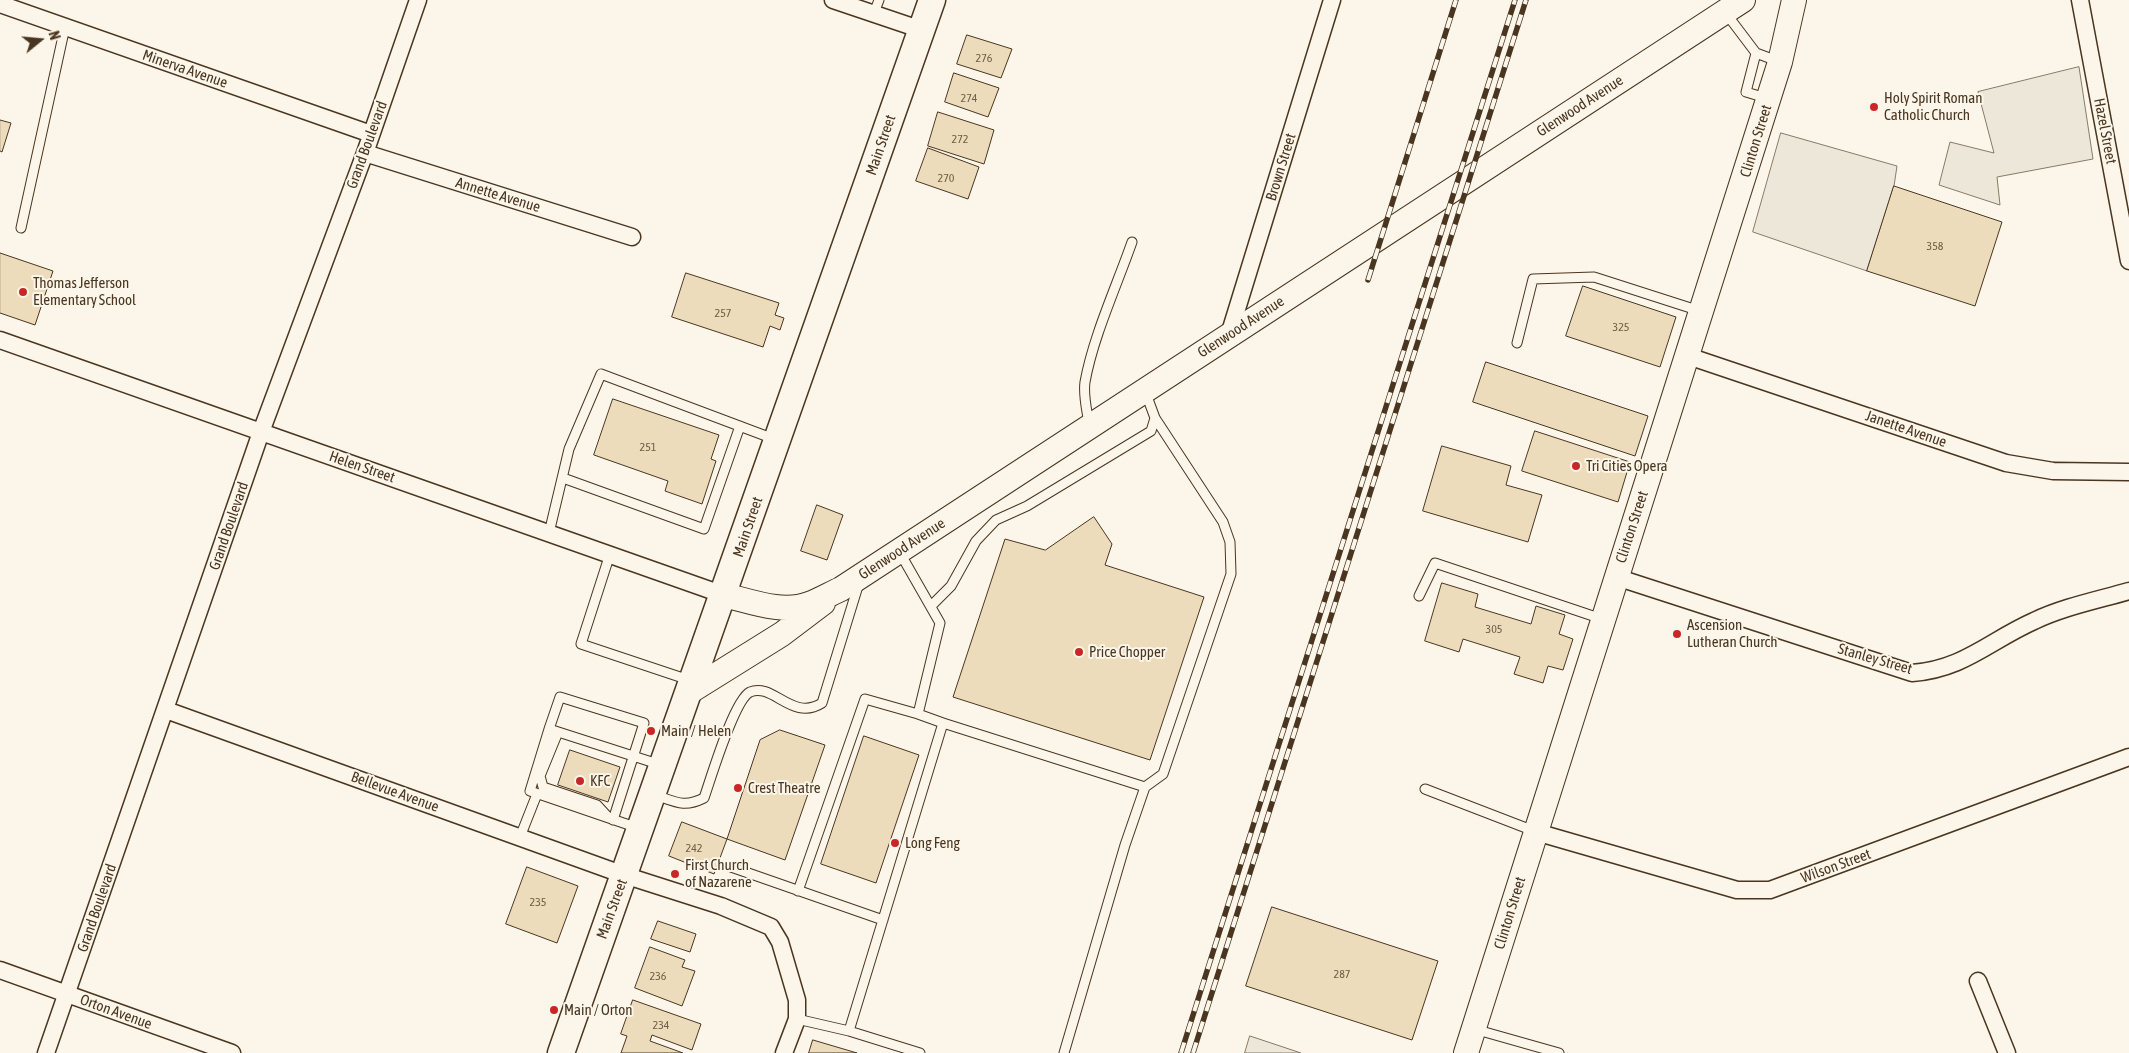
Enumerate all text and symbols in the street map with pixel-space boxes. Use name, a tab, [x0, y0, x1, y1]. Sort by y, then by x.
north arrow	[15, 15, 65, 65]
text: N	[45, 29, 63, 42]
street label: Minerva Avenue	[140, 46, 230, 92]
house number: 276	[976, 51, 992, 65]
street label: Glenwood Avenue	[1533, 71, 1627, 141]
place label: Holy Spirit Roman Catholic Church	[1884, 89, 1983, 124]
house number: 274	[961, 91, 977, 105]
street label: Hazel Street	[2090, 97, 2120, 165]
street label: Grand Boulevard	[343, 99, 391, 191]
marker: Holy Spirit Roman Catholic Church	[1868, 101, 1880, 113]
street label: Clinton Street	[1736, 103, 1776, 179]
street label: Main Street	[862, 112, 900, 178]
street label: Brown Street	[1262, 131, 1300, 203]
house number: 272	[952, 132, 968, 146]
house number: 270	[938, 171, 954, 185]
street label: Annette Avenue	[453, 174, 543, 216]
house number: 358	[1927, 239, 1943, 253]
place label: Thomas Jefferson Elementary School	[33, 274, 136, 309]
marker: Thomas Jefferson Elementary School	[17, 286, 29, 298]
street label: Glenwood Avenue	[1194, 292, 1288, 362]
house number: 257	[715, 306, 731, 320]
house number: 325	[1613, 320, 1629, 334]
street label: Janette Avenue	[1863, 407, 1949, 451]
house number: 251	[640, 440, 656, 454]
street label: Helen Street	[327, 447, 397, 487]
place label: Tri Cities Opera	[1586, 457, 1668, 475]
marker: Tri Cities Opera	[1570, 460, 1582, 472]
street label: Grand Boulevard	[206, 480, 252, 572]
street label: Clinton Street	[1612, 489, 1652, 565]
street label: Main Street	[729, 494, 767, 560]
street label: Glenwood Avenue	[855, 514, 949, 584]
place label: Ascension Lutheran Church	[1687, 616, 1777, 651]
house number: 305	[1486, 622, 1502, 636]
marker: Ascension Lutheran Church	[1671, 628, 1683, 640]
street label: Stanley Street	[1836, 640, 1914, 678]
place label: Price Chopper	[1089, 643, 1165, 661]
marker: Price Chopper	[1073, 646, 1085, 658]
place label: Main / Helen	[661, 722, 731, 740]
marker: Main / Helen	[645, 725, 657, 737]
street label: Bellevue Avenue	[349, 768, 441, 816]
place label: KFC	[590, 772, 610, 790]
marker: KFC	[574, 775, 586, 787]
place label: Crest Theatre	[748, 779, 821, 797]
marker: Crest Theatre	[732, 782, 744, 794]
place label: Long Feng	[905, 834, 960, 852]
marker: Long Feng	[889, 837, 901, 849]
house number: 242	[686, 841, 702, 855]
street label: Wilson Street	[1799, 845, 1873, 887]
place label: First Church of Nazarene	[685, 856, 752, 891]
street label: Grand Boulevard	[74, 862, 120, 954]
marker: First Church of Nazarene	[669, 868, 681, 880]
street label: Clinton Street	[1490, 875, 1530, 951]
street label: Main Street	[593, 876, 631, 942]
house number: 235	[530, 895, 546, 909]
house number: 287	[1334, 967, 1350, 981]
house number: 236	[650, 969, 666, 983]
street label: Orton Avenue	[78, 991, 154, 1033]
place label: Main / Orton	[564, 1001, 632, 1019]
marker: Main / Orton	[548, 1004, 560, 1016]
house number: 234	[653, 1018, 669, 1032]

